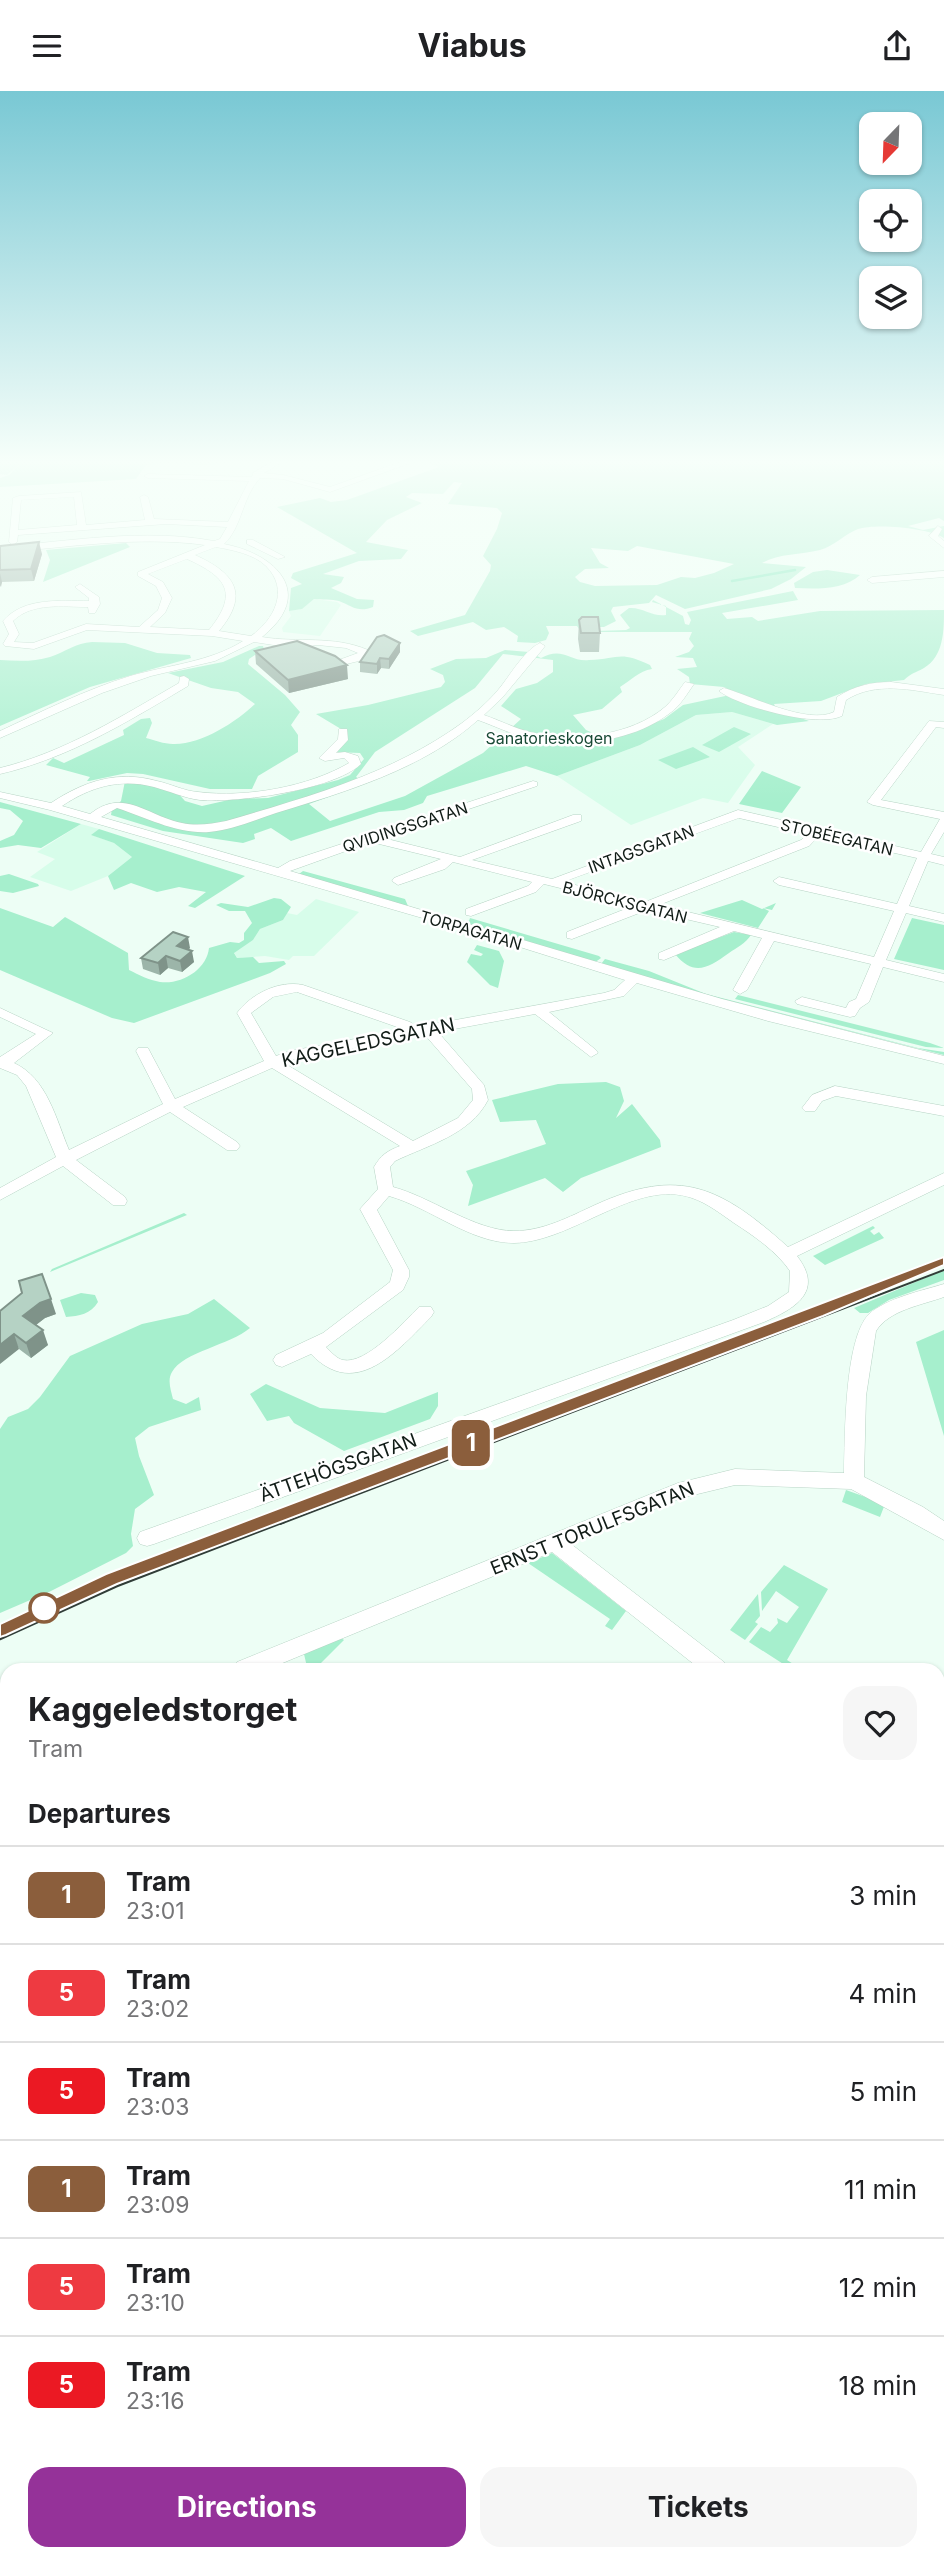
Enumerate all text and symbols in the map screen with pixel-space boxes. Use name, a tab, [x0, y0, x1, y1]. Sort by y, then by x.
text: Viabus	[417, 26, 527, 65]
icon: menu	[28, 27, 66, 65]
icon: share	[878, 27, 916, 65]
north arrow	[859, 112, 922, 175]
map controls	[859, 112, 922, 329]
button: locate	[859, 189, 922, 252]
button: layers	[859, 266, 922, 329]
park label: Sanatorieskogen	[486, 728, 612, 748]
street label: QVIDINGSGATAN	[340, 797, 470, 857]
street label: STOBÉEGATAN	[779, 814, 895, 860]
street label: INTAGSGATAN	[585, 821, 697, 877]
street label: BJÖRCKSGATAN	[560, 877, 690, 927]
street label: TORPAGATAN	[418, 906, 524, 954]
street label: KAGGELEDSGATAN	[279, 1013, 457, 1072]
line badge: 1	[448, 1420, 494, 1466]
street label: ÄTTEHÖGSGATAN	[256, 1428, 420, 1507]
text: 1	[466, 1428, 476, 1457]
street label: ERNST TORULFSGATAN	[487, 1477, 697, 1580]
unlabelled marker	[29, 1593, 59, 1623]
button: heart	[843, 1686, 917, 1760]
text: Kaggeledstorget	[28, 1689, 297, 1729]
text: Tram	[28, 1735, 83, 1763]
text: Departures	[28, 1798, 171, 1829]
text: Tram	[126, 1866, 191, 1897]
text: 1	[61, 1880, 72, 1909]
text: 3 min	[849, 1880, 917, 1911]
text: 23:01	[126, 1897, 185, 1925]
text: Tram	[126, 1964, 191, 1995]
text: 5	[59, 1978, 74, 2007]
text: 4 min	[848, 1978, 917, 2009]
text: 23:02	[126, 1995, 189, 2023]
text: Tram	[126, 2062, 191, 2093]
text: 5	[59, 2076, 74, 2105]
text: 5 min	[849, 2076, 917, 2107]
text: 23:03	[126, 2093, 190, 2121]
text: Tram	[126, 2160, 191, 2191]
text: 1	[61, 2174, 72, 2203]
text: 11 min	[844, 2174, 917, 2205]
text: 23:09	[126, 2191, 190, 2219]
text: Tram	[126, 2258, 191, 2289]
text: 5	[59, 2272, 74, 2301]
text: 12 min	[839, 2272, 917, 2303]
text: 23:10	[126, 2289, 185, 2317]
text: Tram	[126, 2356, 191, 2387]
text: 5	[59, 2370, 74, 2399]
text: 18 min	[839, 2370, 917, 2401]
text: 23:16	[126, 2387, 184, 2415]
button: Directions	[28, 2467, 466, 2547]
button: Tickets	[480, 2467, 917, 2547]

